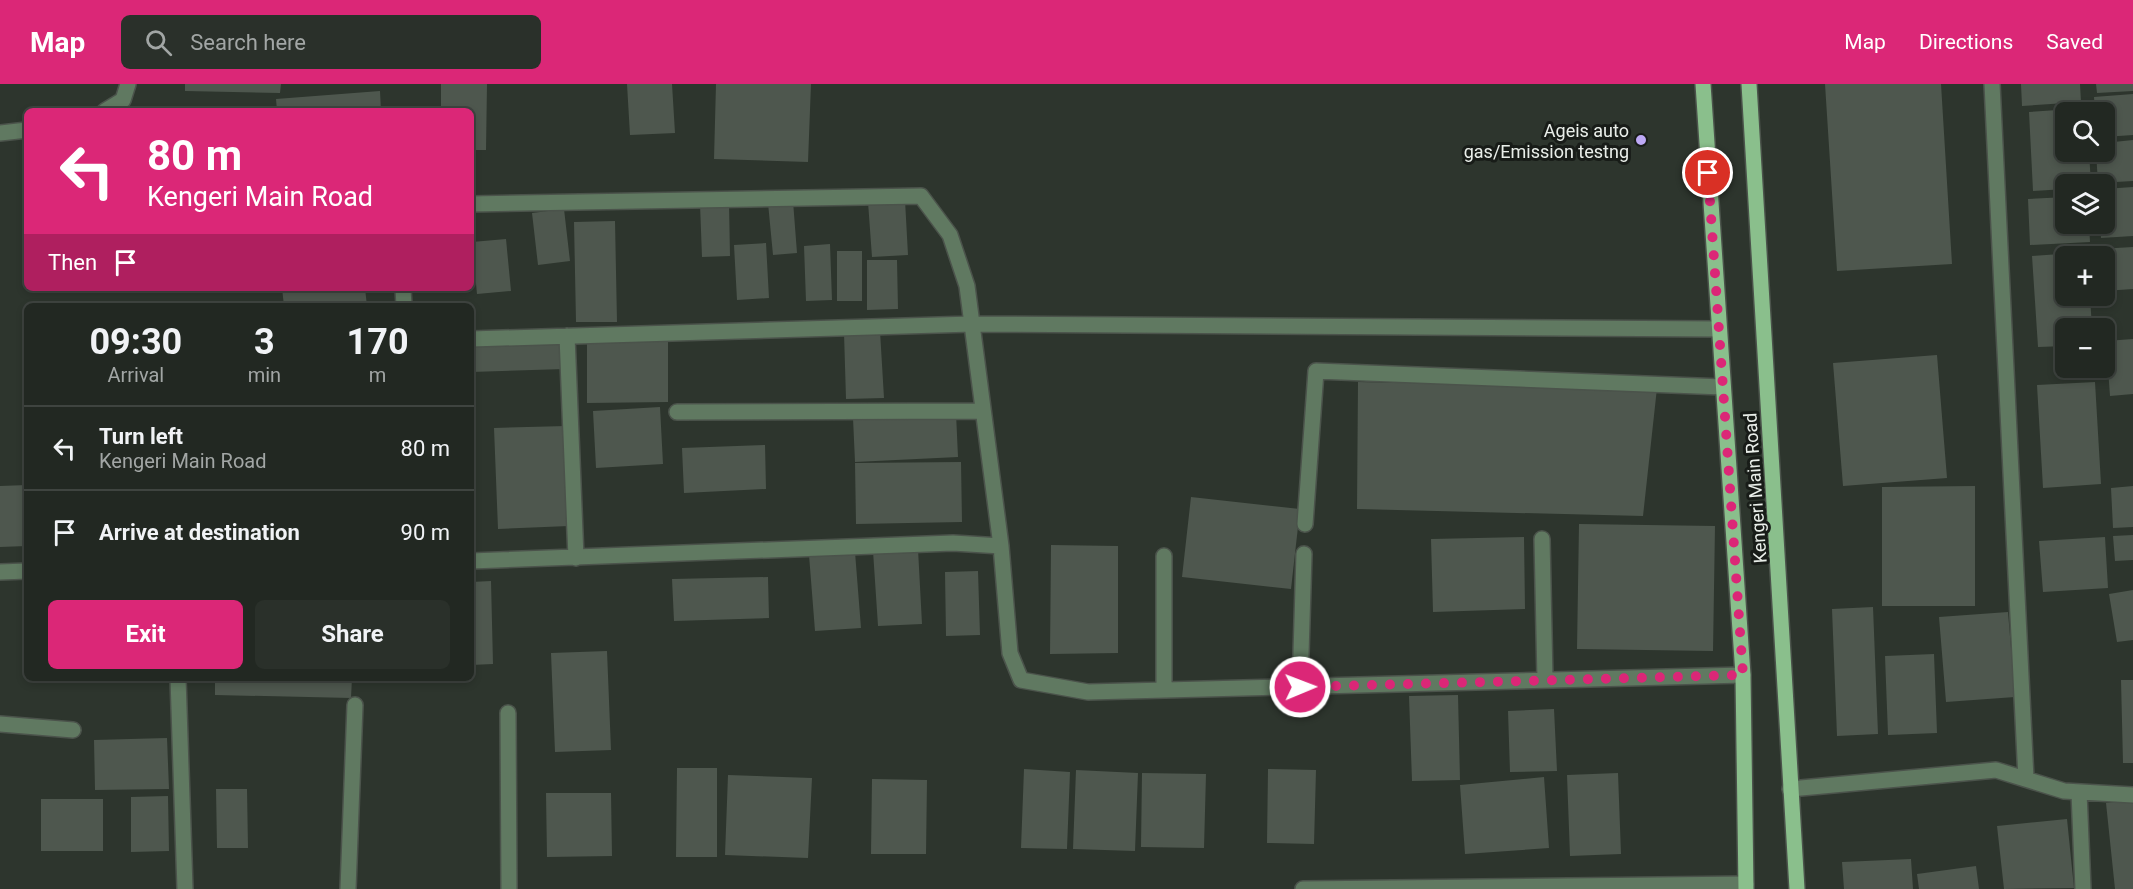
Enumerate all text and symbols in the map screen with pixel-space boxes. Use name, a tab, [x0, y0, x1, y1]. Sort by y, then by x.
search box	[121, 15, 541, 69]
text: Map	[30, 26, 85, 59]
icon: search	[142, 26, 175, 59]
text: Search here	[190, 30, 306, 55]
text: Map	[1844, 30, 1886, 54]
text: Directions	[1919, 30, 2013, 54]
text: Saved	[2046, 30, 2103, 54]
map controls	[2055, 102, 2115, 378]
button: search	[2055, 102, 2115, 162]
place label: Ageis auto gas/Emission testng	[1464, 120, 1629, 162]
text: 80 m	[147, 131, 242, 180]
icon: left	[48, 132, 126, 210]
marker: Ageis auto gas/Emission testng	[1634, 133, 1648, 147]
pin	[1682, 147, 1733, 198]
icon: arrive	[1691, 156, 1724, 189]
button: layers	[2055, 174, 2115, 234]
text: Kengeri Main Road	[147, 181, 373, 213]
icon: arrive	[109, 246, 142, 279]
button: +	[2055, 246, 2115, 306]
text: Then	[48, 250, 97, 275]
button: −	[2055, 318, 2115, 378]
text: 09:30	[89, 321, 182, 363]
text: 3	[254, 321, 275, 363]
text: 170	[347, 321, 409, 363]
text: Arrival	[107, 363, 164, 387]
text: min	[248, 363, 281, 387]
text: m	[369, 363, 386, 387]
street label: Kengeri Main Road	[1739, 412, 1771, 564]
text: Turn left	[99, 424, 183, 449]
icon: left	[48, 432, 81, 465]
text: 80 m	[401, 436, 450, 461]
text: Kengeri Main Road	[99, 449, 266, 473]
icon: arrive	[48, 516, 81, 549]
text: Arrive at destination	[99, 520, 300, 545]
text: 90 m	[401, 520, 450, 545]
button: Exit	[48, 600, 243, 669]
button: Share	[255, 600, 450, 669]
position arrow	[1268, 655, 1332, 719]

